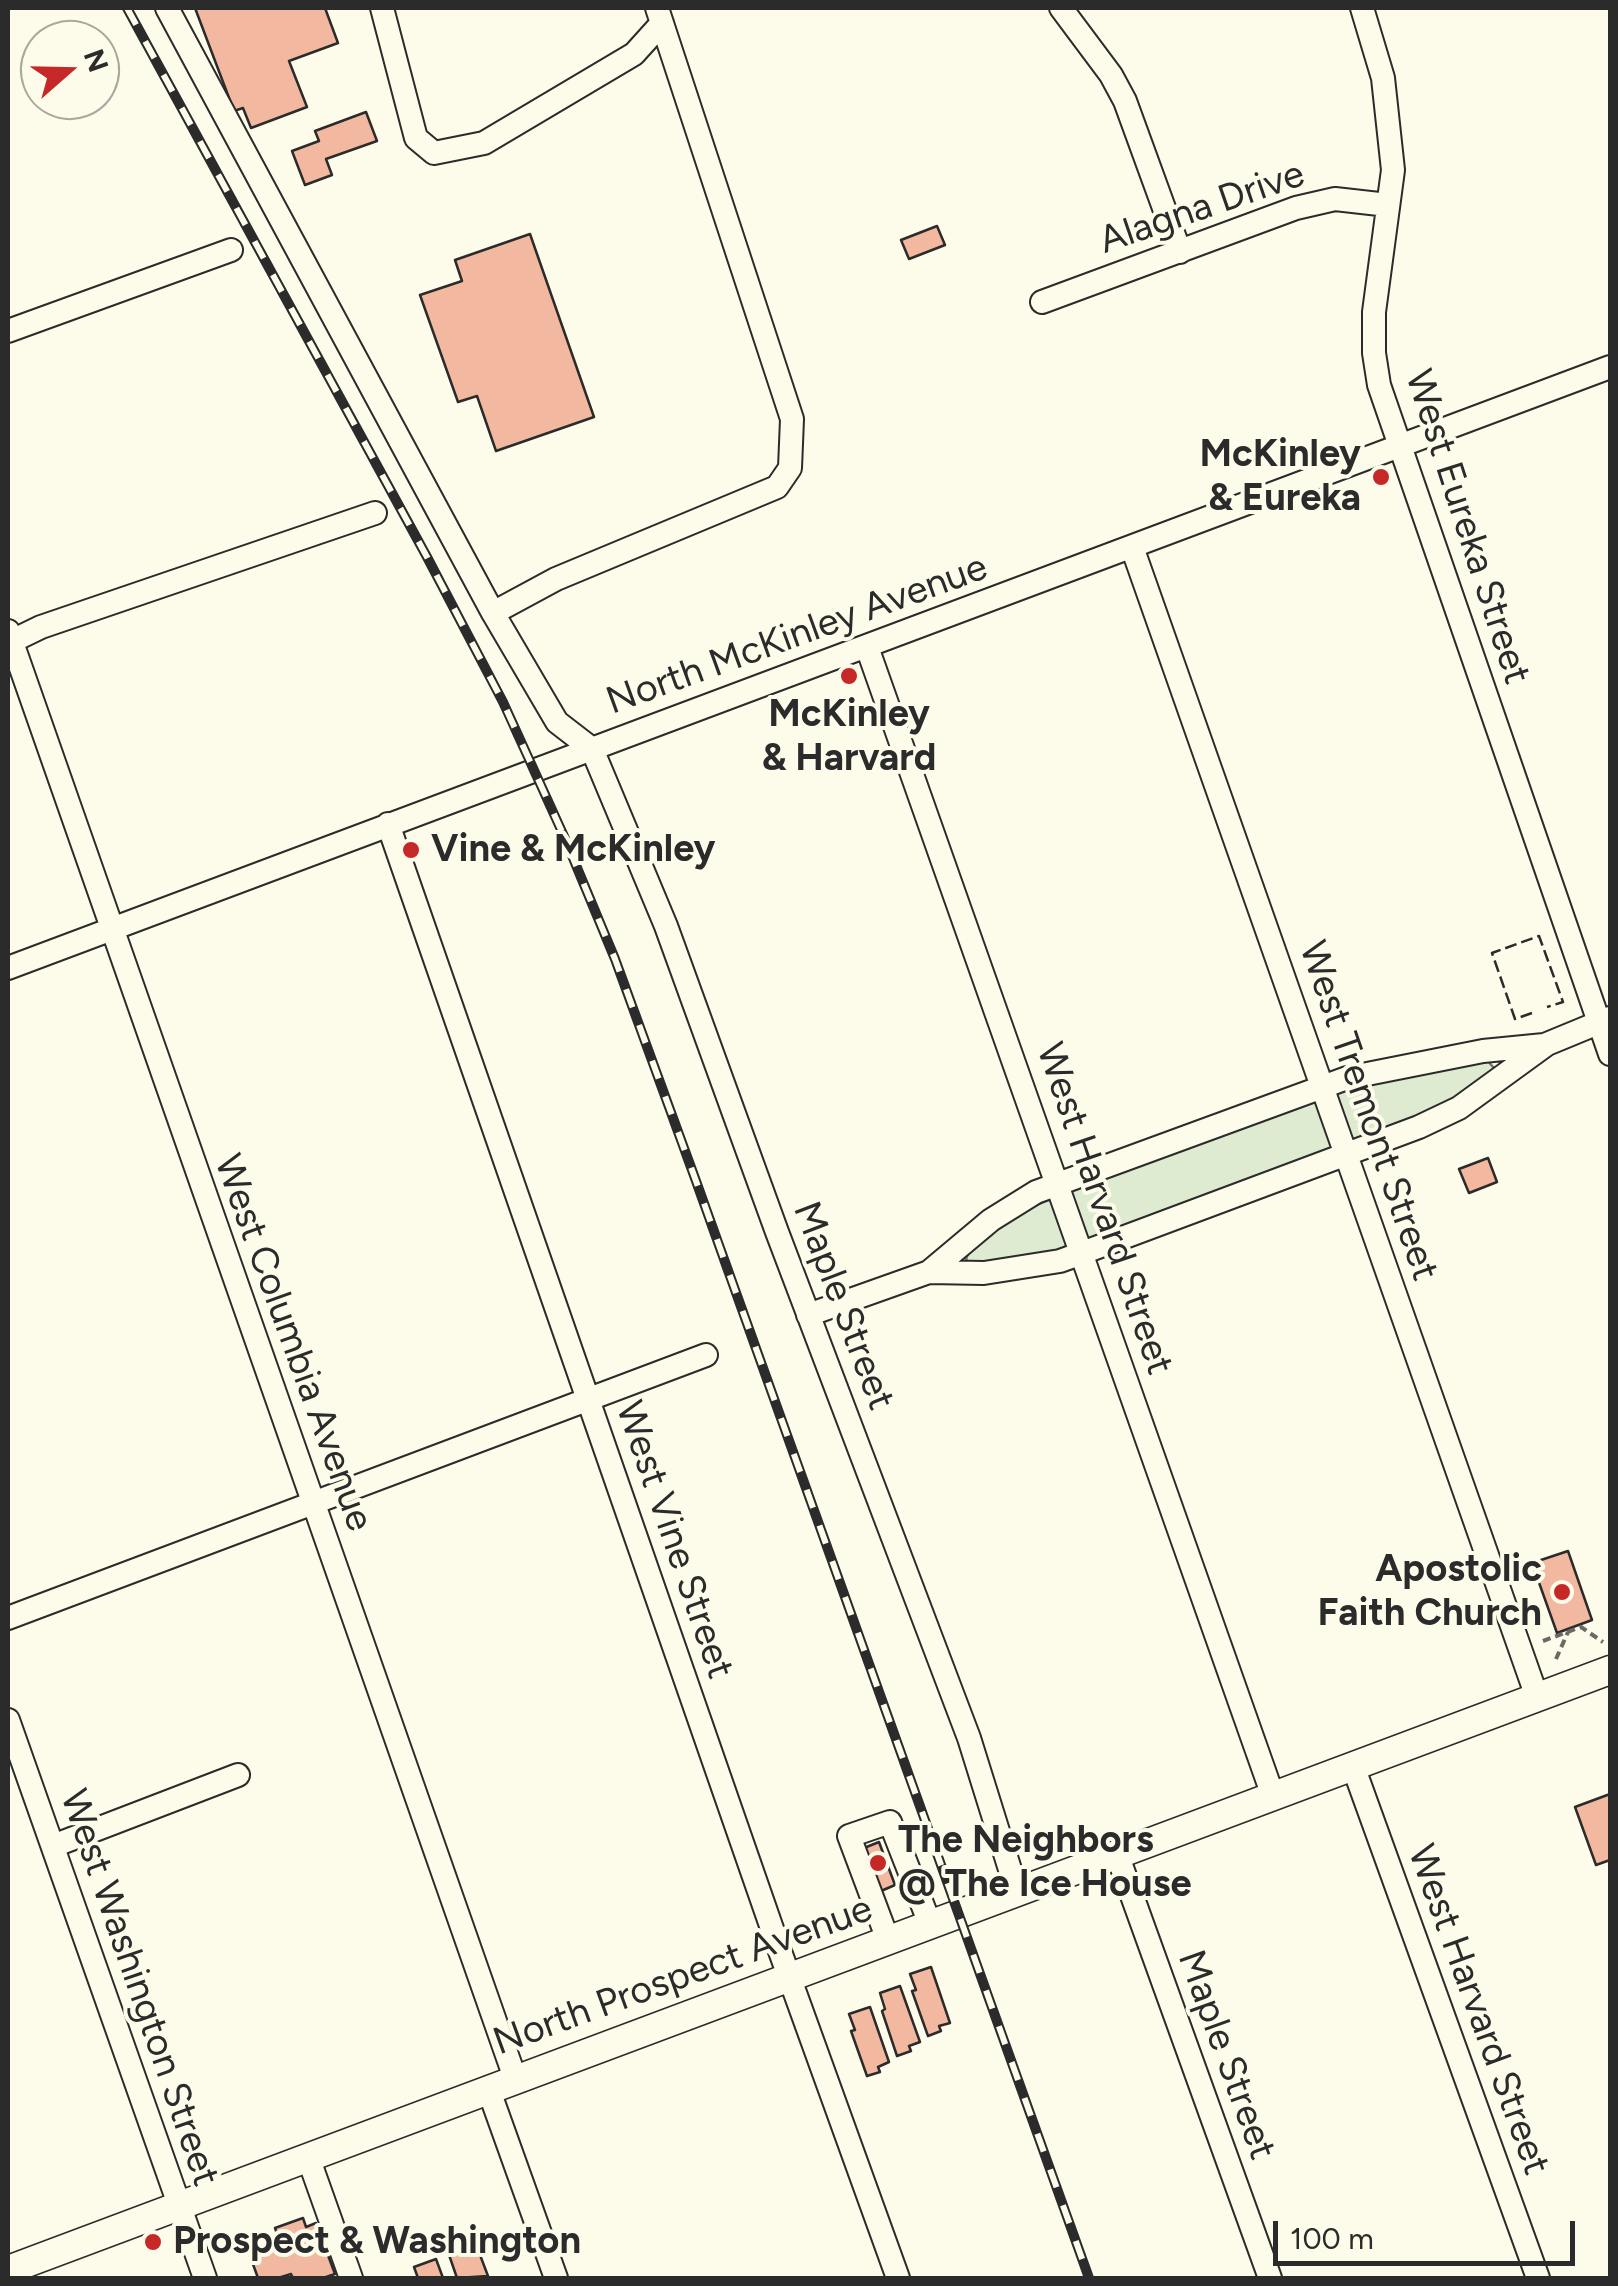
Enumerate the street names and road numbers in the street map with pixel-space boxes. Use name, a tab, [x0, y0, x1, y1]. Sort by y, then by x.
street label: Alagna Drive	[1094, 152, 1310, 264]
street label: West Eureka Street	[1395, 364, 1539, 690]
street label: North McKinley Avenue	[600, 545, 994, 725]
street label: West Tremont Street	[1289, 935, 1447, 1287]
street label: West Harvard Street	[1026, 1037, 1182, 1381]
street label: West Columbia Avenue	[204, 1149, 382, 1537]
street label: Maple Street	[782, 1196, 904, 1416]
street label: West Vine Street	[605, 1395, 743, 1685]
street label: West Washington Street	[50, 1784, 228, 2192]
street label: West Harvard Street	[1397, 1839, 1559, 2181]
street label: North Prospect Avenue	[487, 1886, 879, 2066]
street label: Maple Street	[1167, 1944, 1285, 2166]

